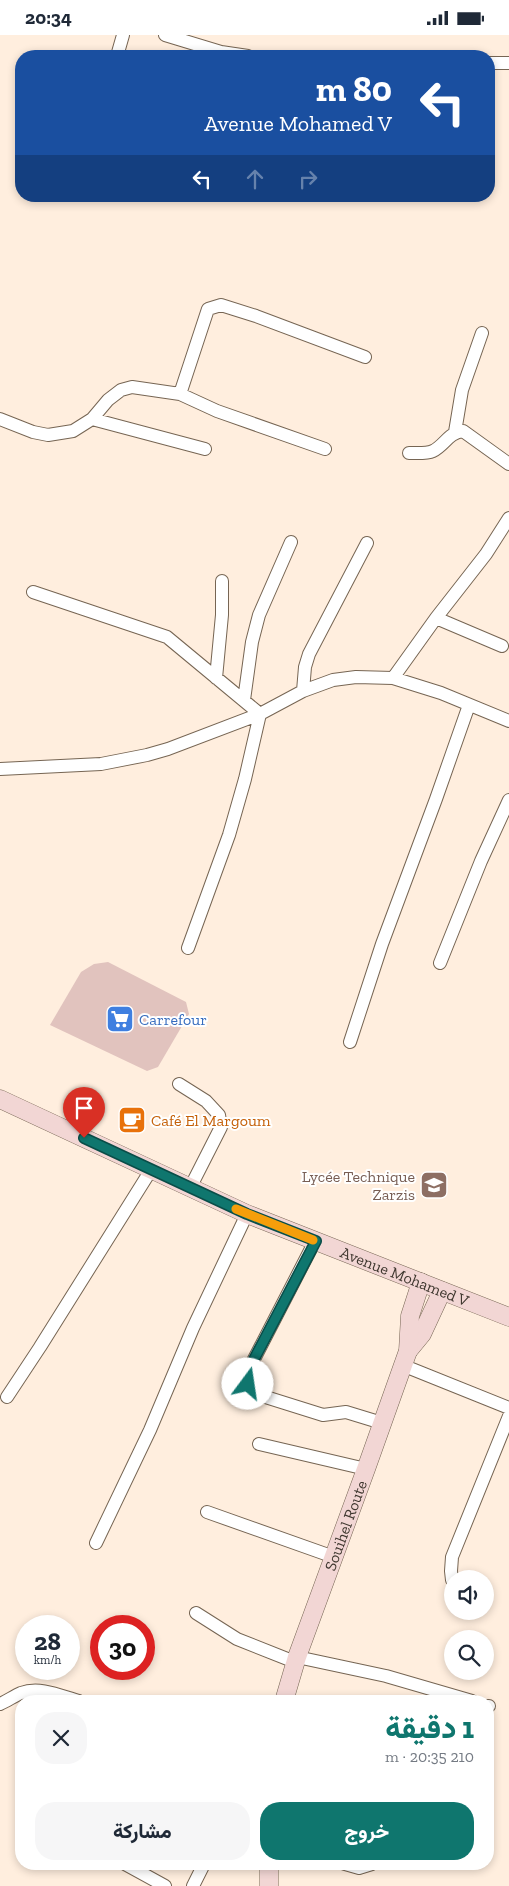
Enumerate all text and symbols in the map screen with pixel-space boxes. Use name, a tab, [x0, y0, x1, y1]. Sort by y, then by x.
text: 20:34	[25, 6, 72, 29]
text: 80 m	[316, 68, 392, 110]
icon: left	[410, 70, 475, 135]
text: Avenue Mohamed V	[204, 110, 392, 137]
icon: left	[188, 165, 216, 193]
icon: ahead	[241, 165, 269, 193]
icon: right	[294, 165, 322, 193]
supermarket icon: Carrefour	[105, 1004, 135, 1034]
place label: Carrefour	[139, 1010, 207, 1029]
pin	[63, 1087, 105, 1138]
icon: arrive	[70, 1094, 98, 1122]
cafe icon: Café El Margoum	[117, 1105, 147, 1135]
place label: Café El Margoum	[151, 1111, 271, 1130]
place label: Lycée Technique Zarzis	[302, 1167, 415, 1204]
school or university icon: Lycée Technique Zarzis	[419, 1170, 449, 1200]
street label: Avenue Mohamed V	[338, 1242, 472, 1310]
position arrow	[221, 1357, 273, 1409]
street label: Souihel Route	[320, 1478, 371, 1573]
map controls	[444, 1570, 494, 1680]
button: sound	[444, 1570, 494, 1620]
speed limit sign: 30	[90, 1615, 155, 1680]
text: 28	[34, 1626, 61, 1656]
button: search	[444, 1630, 494, 1680]
text: km/h	[34, 1653, 61, 1667]
text: 1 دقيقة	[385, 1710, 474, 1746]
button: close	[35, 1712, 87, 1764]
text: 210 m · 20:35	[385, 1747, 474, 1766]
button: مشاركة	[35, 1802, 250, 1860]
button: خروج	[260, 1802, 474, 1860]

